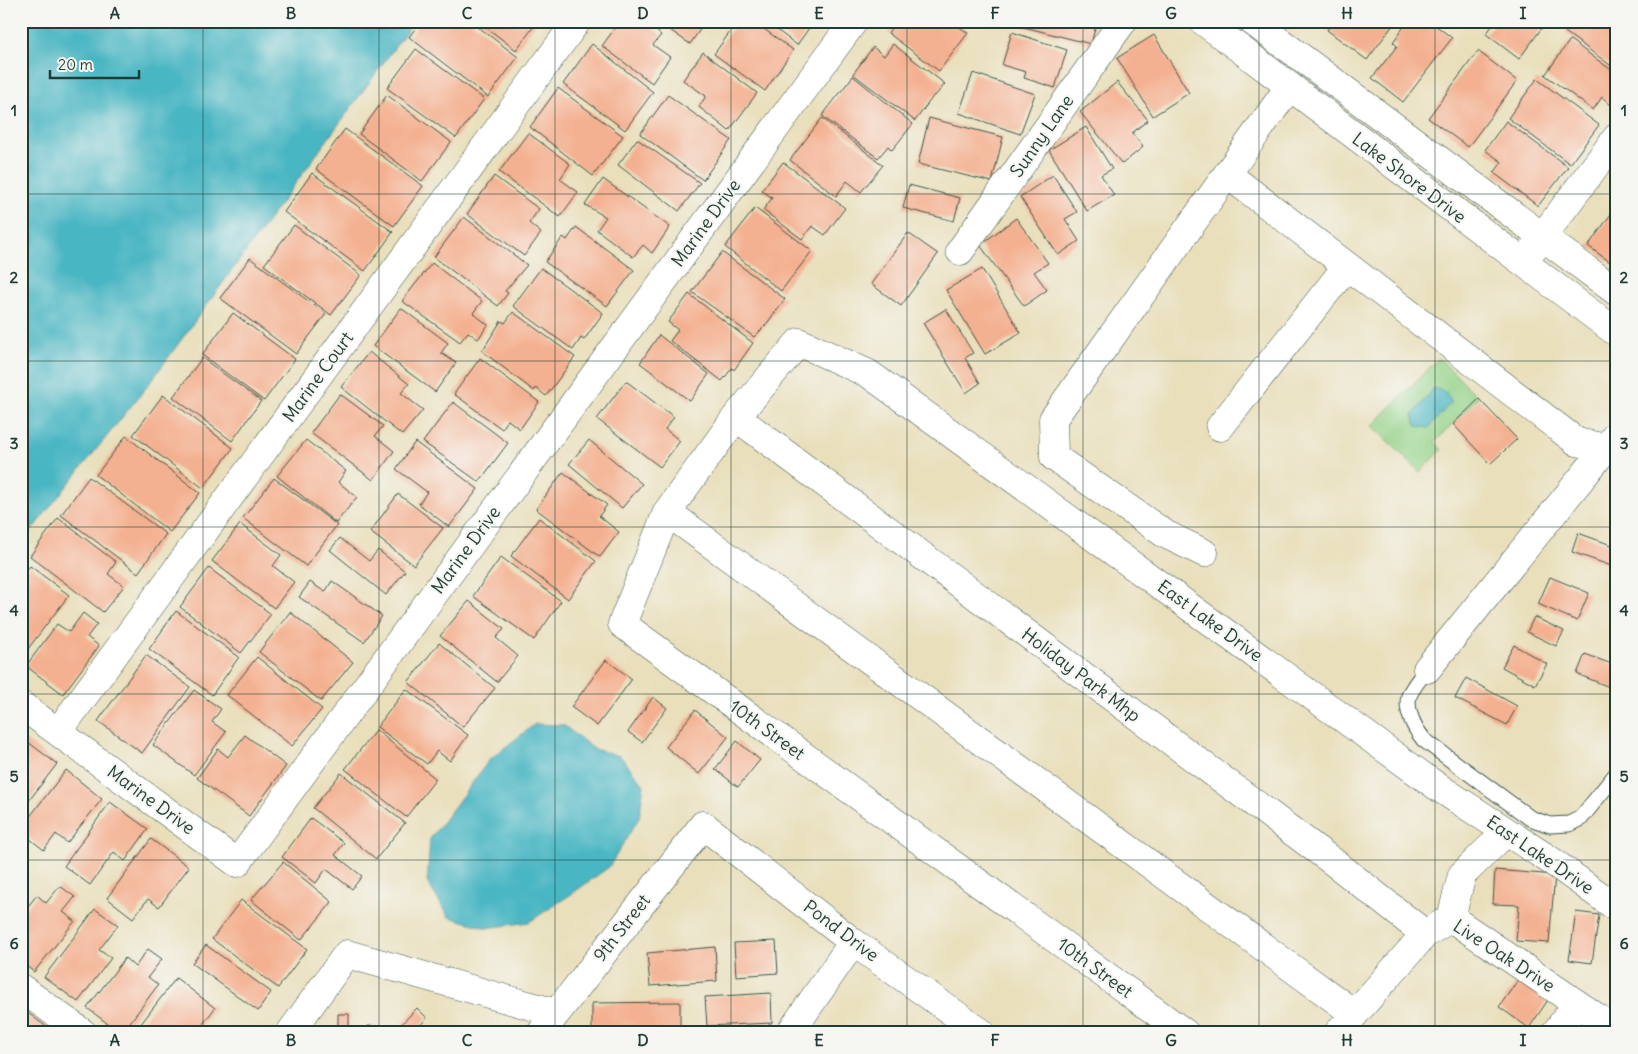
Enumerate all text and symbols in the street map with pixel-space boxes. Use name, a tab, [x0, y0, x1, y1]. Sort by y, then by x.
text: A	[110, 3, 120, 23]
text: B	[286, 3, 297, 23]
text: C	[462, 3, 473, 23]
text: D	[637, 3, 649, 23]
text: E	[814, 3, 824, 23]
text: F	[990, 3, 1000, 23]
text: G	[1165, 3, 1177, 23]
text: H	[1341, 3, 1353, 23]
text: I	[1520, 3, 1527, 23]
scale bar	[50, 48, 139, 80]
text: 20 m	[58, 55, 93, 74]
street label: Sunny Lane	[1005, 90, 1079, 182]
text: 1	[11, 100, 17, 120]
text: 1	[1621, 100, 1627, 120]
street label: Lake Shore Drive	[1348, 127, 1471, 228]
street label: Marine Drive	[666, 174, 745, 271]
text: 2	[10, 267, 19, 287]
text: 2	[1620, 267, 1629, 287]
street label: Marine Court	[277, 327, 358, 426]
text: 3	[9, 433, 19, 453]
text: 3	[1619, 433, 1629, 453]
street label: Marine Drive	[426, 501, 505, 598]
street label: East Lake Drive	[1153, 575, 1267, 667]
text: 4	[9, 600, 19, 620]
text: 4	[1619, 600, 1629, 620]
street label: Holiday Park Mhp	[1017, 622, 1145, 727]
street label: 10th Street	[725, 694, 810, 765]
street label: Marine Drive	[103, 760, 200, 839]
text: 5	[9, 766, 19, 786]
text: 5	[1619, 766, 1629, 786]
street label: East Lake Drive	[1482, 810, 1598, 899]
street label: 9th Street	[588, 889, 655, 966]
street label: Pond Drive	[799, 895, 884, 966]
street label: Live Oak Drive	[1449, 914, 1560, 997]
street label: 10th Street	[1053, 932, 1138, 1003]
text: 6	[9, 933, 19, 953]
text: 6	[1619, 933, 1629, 953]
text: A	[110, 1030, 120, 1050]
text: B	[286, 1030, 297, 1050]
text: C	[462, 1030, 473, 1050]
text: D	[637, 1030, 649, 1050]
text: E	[814, 1030, 824, 1050]
text: F	[990, 1030, 1000, 1050]
text: G	[1165, 1030, 1177, 1050]
text: H	[1341, 1030, 1353, 1050]
text: I	[1520, 1030, 1527, 1050]

